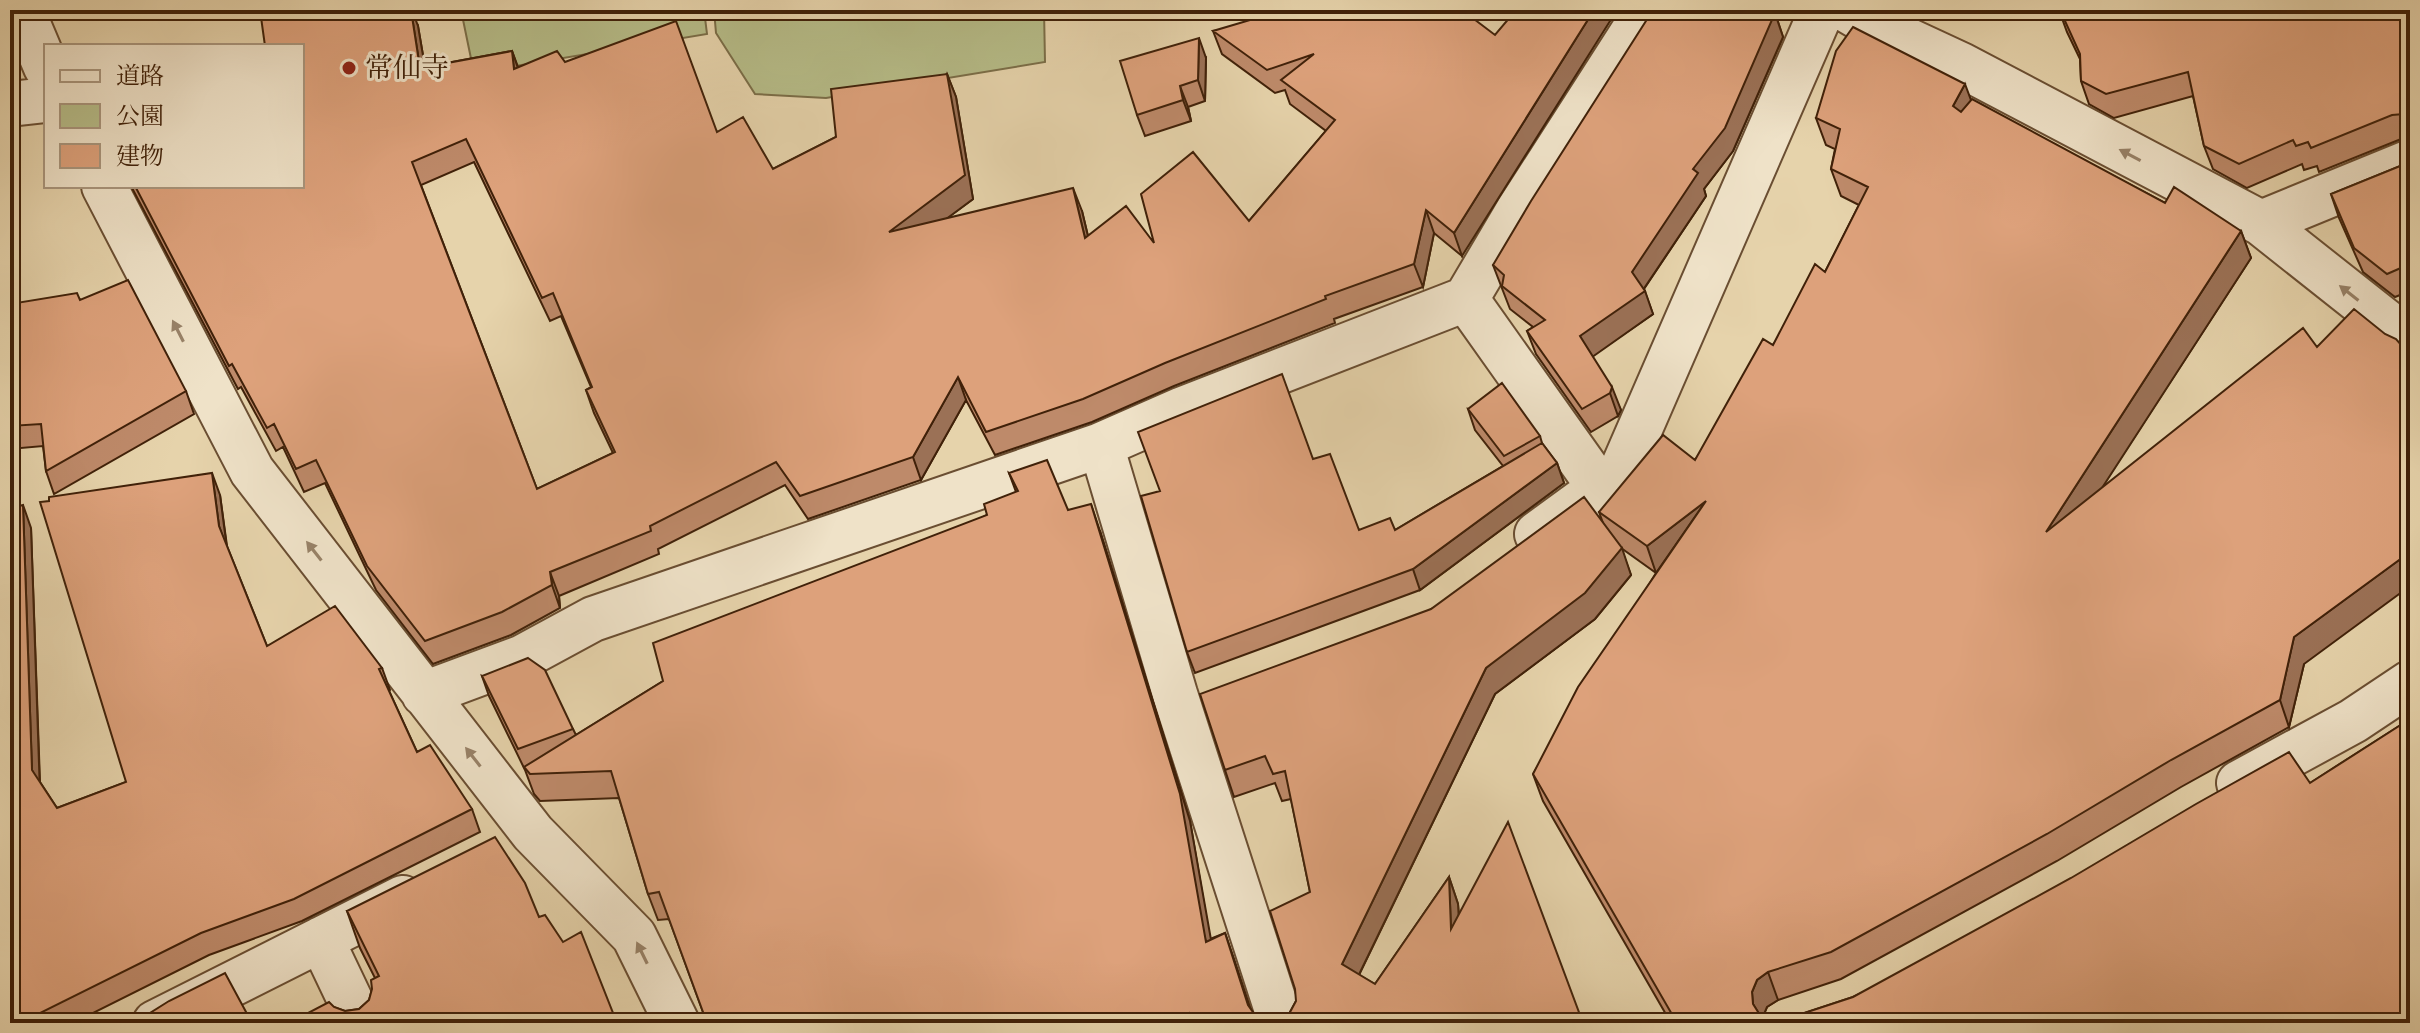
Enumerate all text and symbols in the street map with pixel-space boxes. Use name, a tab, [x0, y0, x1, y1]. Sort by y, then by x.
legend	[44, 44, 304, 188]
place label: 常仙寺	[365, 51, 449, 86]
marker: 常仙寺	[340, 59, 358, 77]
text: 道路	[116, 62, 164, 92]
text: 公園	[116, 102, 164, 132]
text: 建物	[116, 142, 164, 172]
one-way arrow	[2119, 148, 2141, 162]
one-way arrow	[2339, 285, 2359, 301]
one-way arrow	[171, 319, 185, 342]
one-way arrow	[306, 541, 322, 561]
one-way arrow	[466, 747, 482, 767]
one-way arrow	[635, 942, 649, 965]

